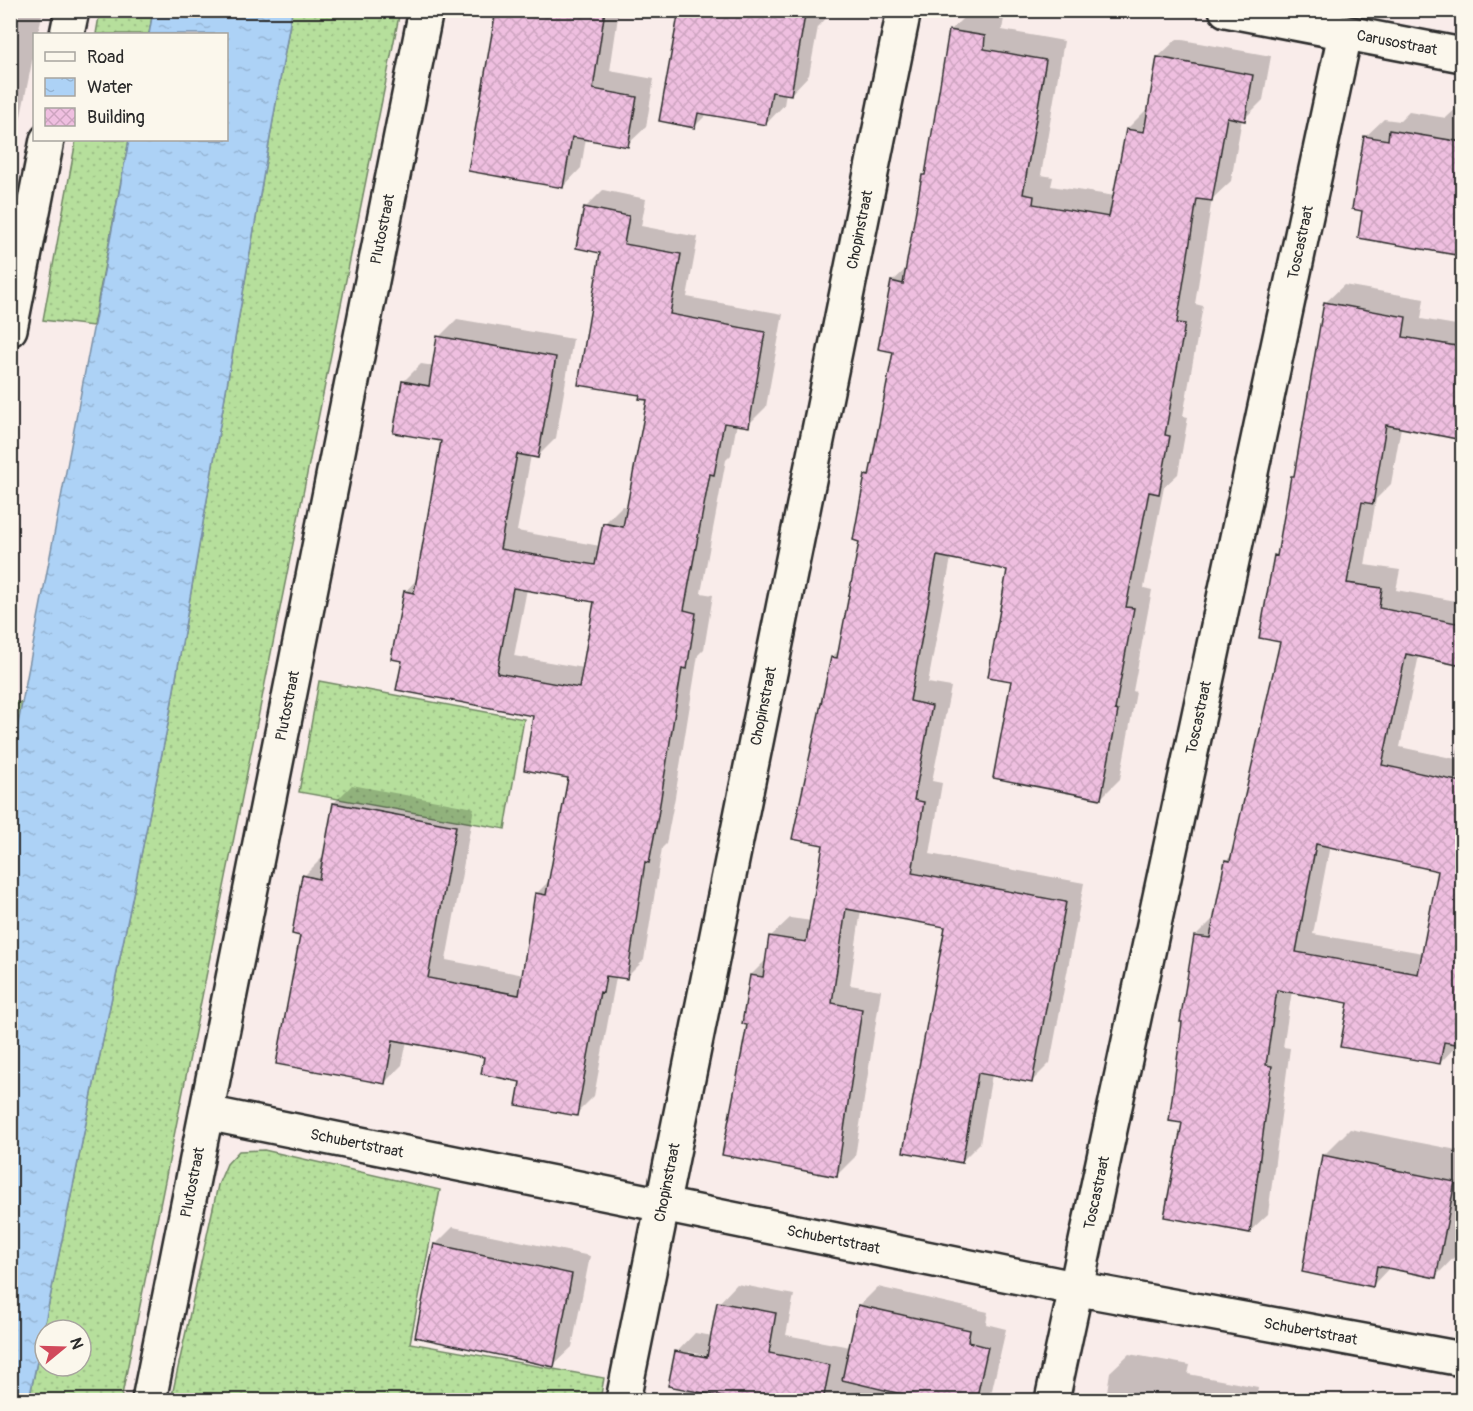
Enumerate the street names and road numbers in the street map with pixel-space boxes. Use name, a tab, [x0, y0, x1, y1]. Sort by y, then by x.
street label: Carusostraat	[1355, 26, 1440, 60]
street label: Chopinstraat	[843, 188, 878, 271]
street label: Plutostraat	[367, 191, 399, 266]
street label: Toscastraat	[1284, 203, 1318, 281]
street label: Chopinstraat	[747, 664, 781, 747]
street label: Plutostraat	[272, 668, 304, 743]
street label: Toscastraat	[1182, 678, 1216, 756]
street label: Schubertstraat	[309, 1125, 406, 1163]
street label: Chopinstraat	[650, 1140, 685, 1224]
street label: Plutostraat	[177, 1145, 209, 1219]
street label: Toscastraat	[1080, 1153, 1114, 1231]
street label: Schubertstraat	[785, 1221, 883, 1259]
street label: Schubertstraat	[1262, 1314, 1360, 1350]

